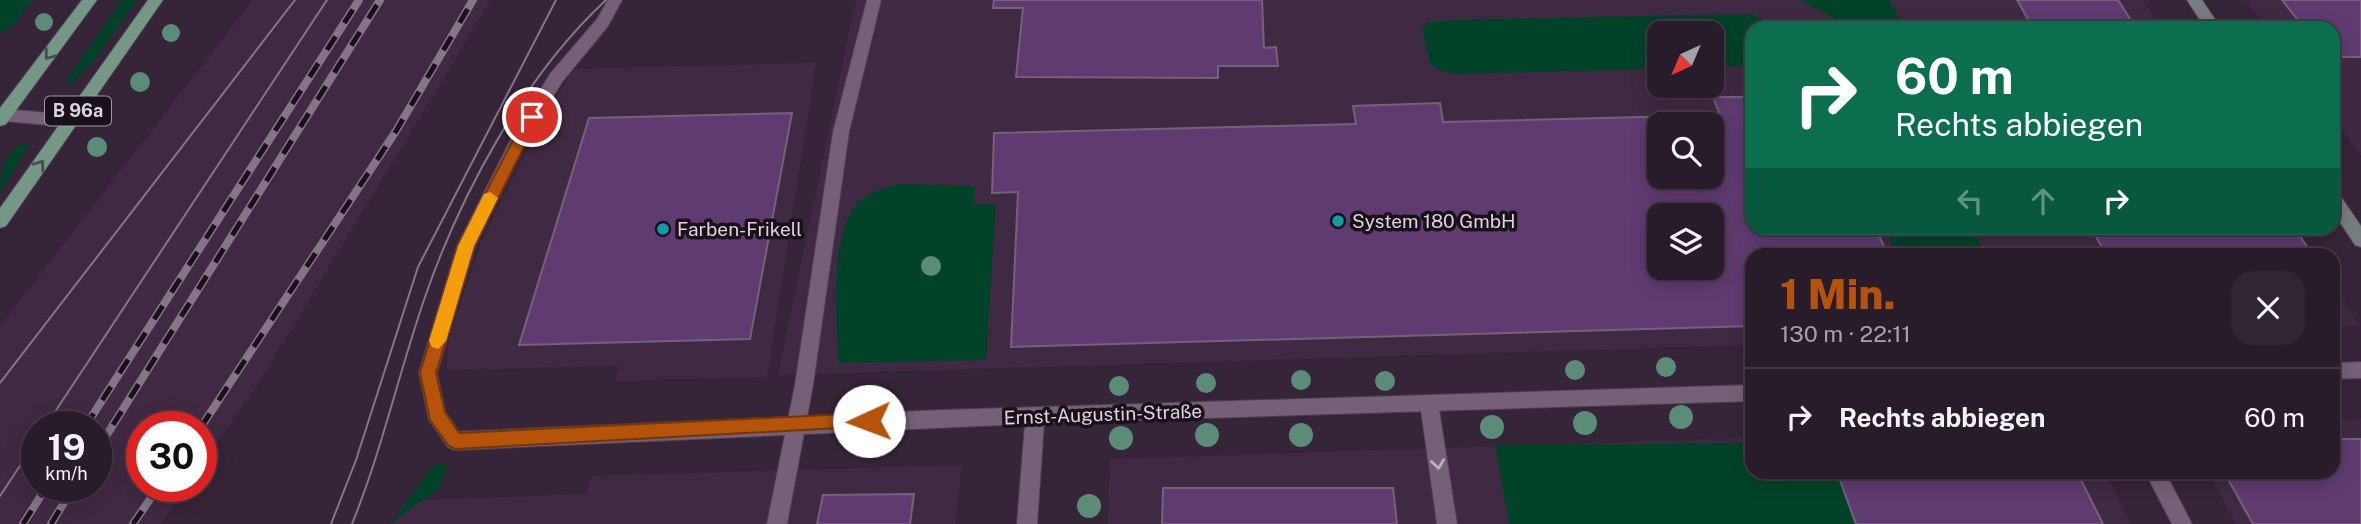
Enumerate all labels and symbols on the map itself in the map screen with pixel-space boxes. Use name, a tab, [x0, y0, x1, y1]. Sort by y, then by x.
north arrow	[1647, 21, 1724, 98]
one-way arrow	[45, 47, 58, 59]
pin	[502, 87, 562, 147]
road number: B 96a	[45, 96, 111, 126]
one-way arrow	[32, 160, 44, 173]
place label: System 180 GmbH	[1352, 210, 1515, 232]
marker: System 180 GmbH	[1330, 213, 1346, 229]
place label: Farben-Frikell	[677, 218, 802, 240]
marker: Farben-Frikell	[655, 221, 671, 237]
position arrow	[832, 384, 906, 458]
street label: Ernst-Augustin-Straße	[1003, 400, 1203, 428]
speed limit sign: 30	[126, 411, 217, 502]
one-way arrow	[1430, 458, 1445, 470]

